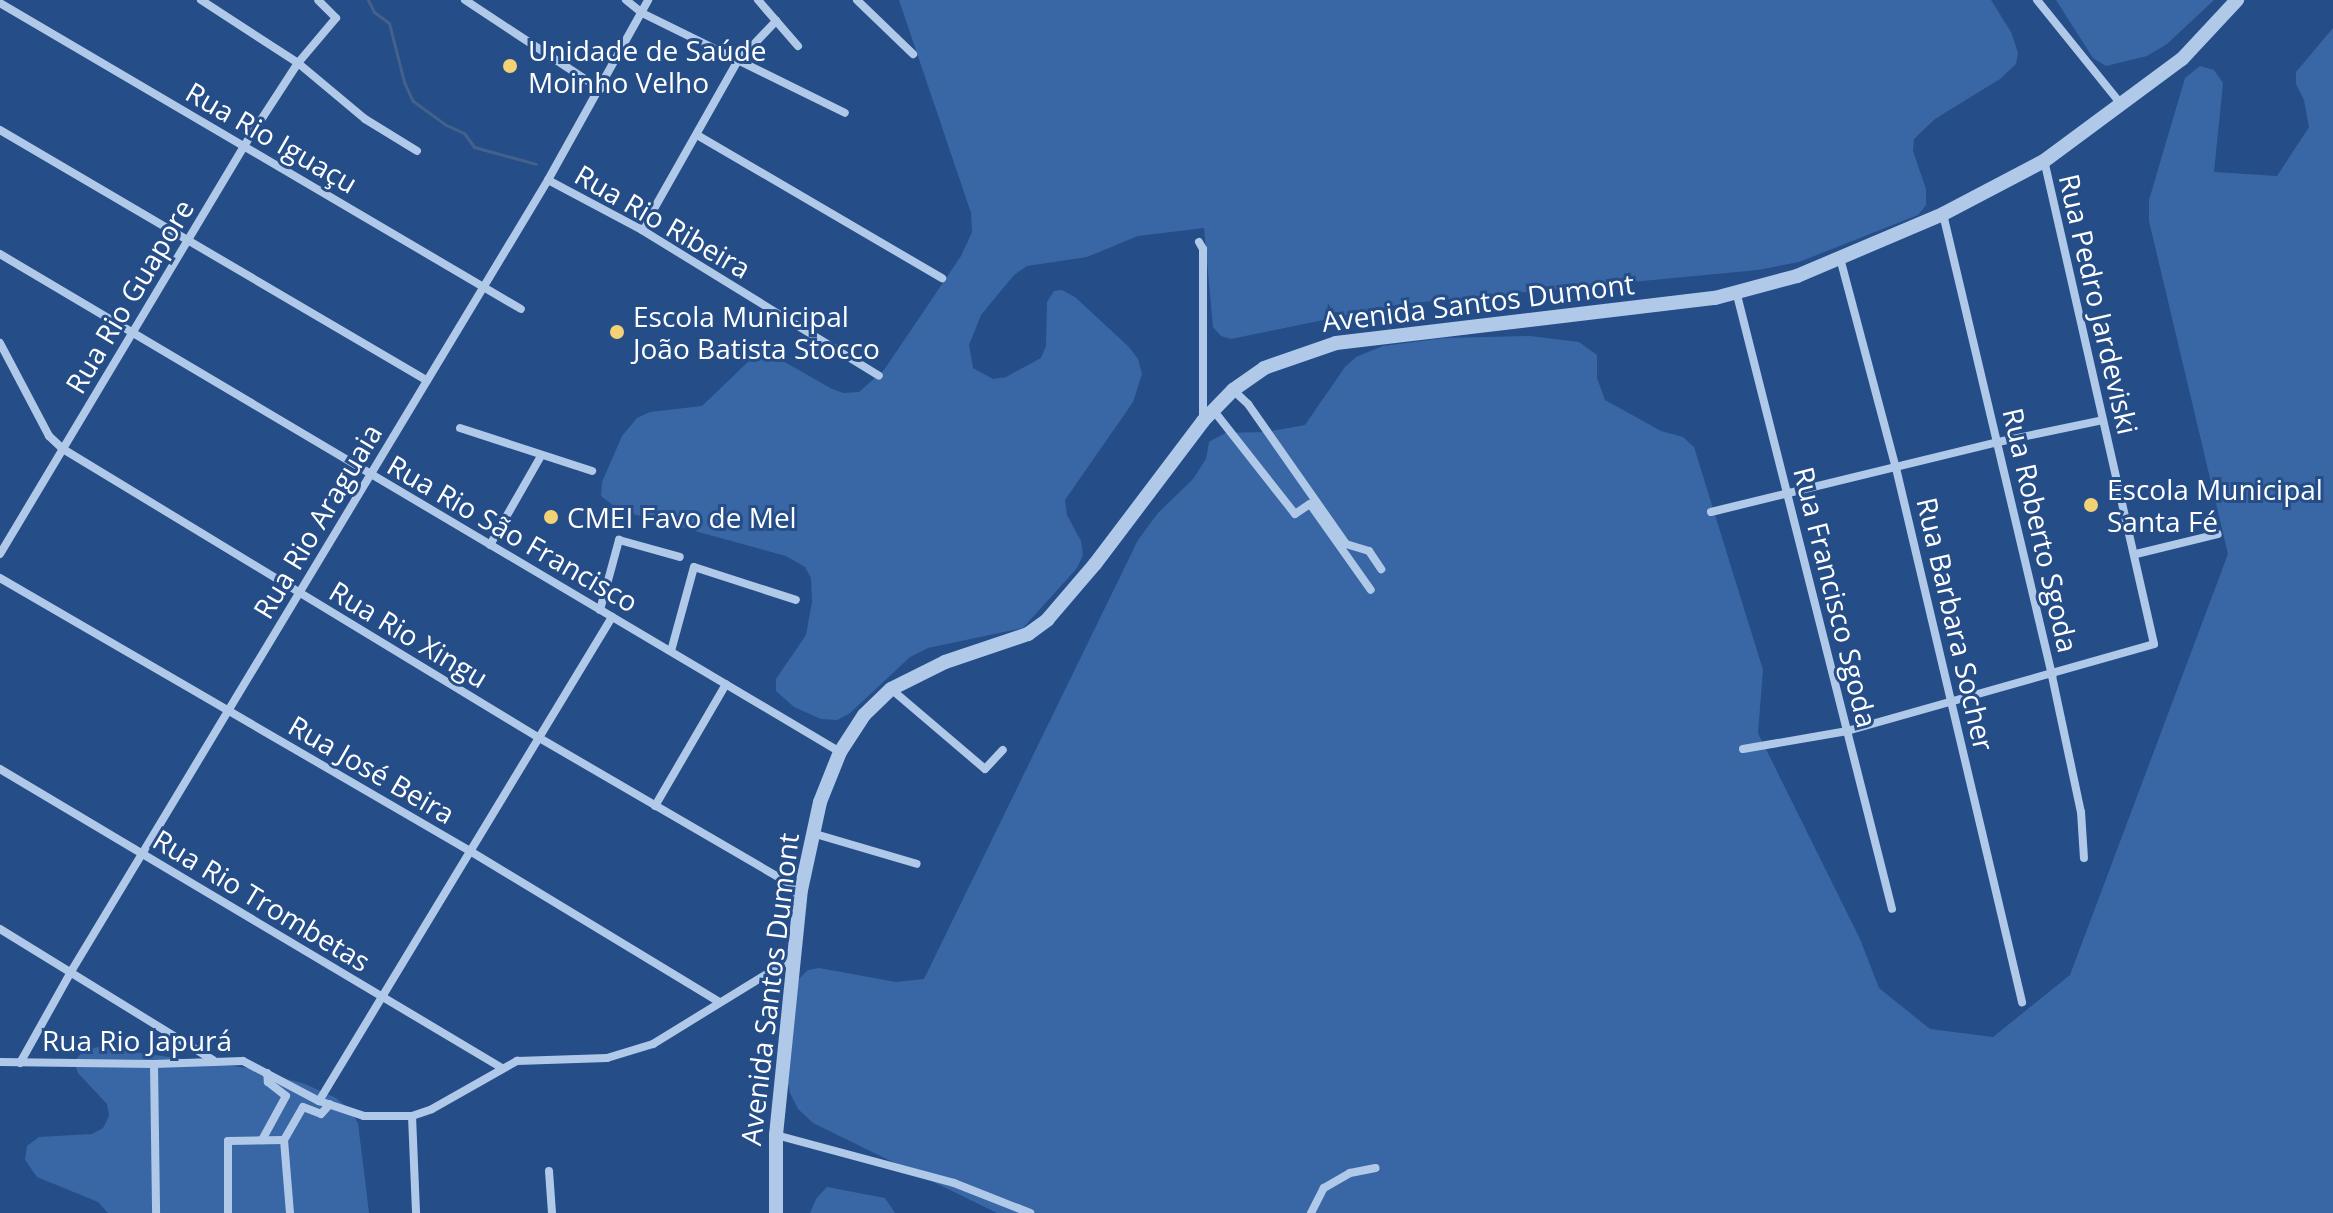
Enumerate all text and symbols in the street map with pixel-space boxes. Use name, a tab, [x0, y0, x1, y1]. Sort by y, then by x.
place label: Unidade de Saúde Moinho Velho	[528, 33, 767, 99]
marker: Unidade de Saúde Moinho Velho	[499, 55, 521, 77]
street label: Rua Rio Iguaçu	[180, 74, 364, 200]
street label: Rua Rio Ribeira	[569, 157, 757, 285]
street label: Rua Pedro Jardeviski	[2053, 171, 2145, 437]
street label: Rua Rio Guapore	[58, 193, 200, 399]
street label: Avenida Santos Dumont	[1320, 266, 1636, 338]
place label: Escola Municipal João Batista Stocco	[633, 299, 880, 365]
marker: Escola Municipal João Batista Stocco	[608, 323, 626, 341]
street label: Rua Roberto Sgoda	[1997, 404, 2085, 656]
street label: Rua Rio Araguaia	[246, 418, 388, 624]
street label: Rua Rio São Francisco	[382, 448, 644, 618]
street label: Rua Francisco Sgoda	[1787, 463, 1885, 731]
place label: Escola Municipal Santa Fé	[2107, 472, 2323, 538]
street label: Rua Barbara Socher	[1910, 494, 2002, 754]
marker: Escola Municipal Santa Fé	[2082, 496, 2100, 514]
place label: CMEI Favo de Mel	[567, 500, 797, 534]
marker: CMEI Favo de Mel	[542, 508, 560, 526]
street label: Rua Rio Xingu	[324, 574, 494, 694]
street label: Rua José Beira	[283, 708, 461, 830]
street label: Rua Rio Trombetas	[147, 822, 377, 978]
street label: Avenida Santos Dumont	[733, 831, 805, 1147]
street label: Rua Rio Japurá	[42, 1023, 232, 1057]

